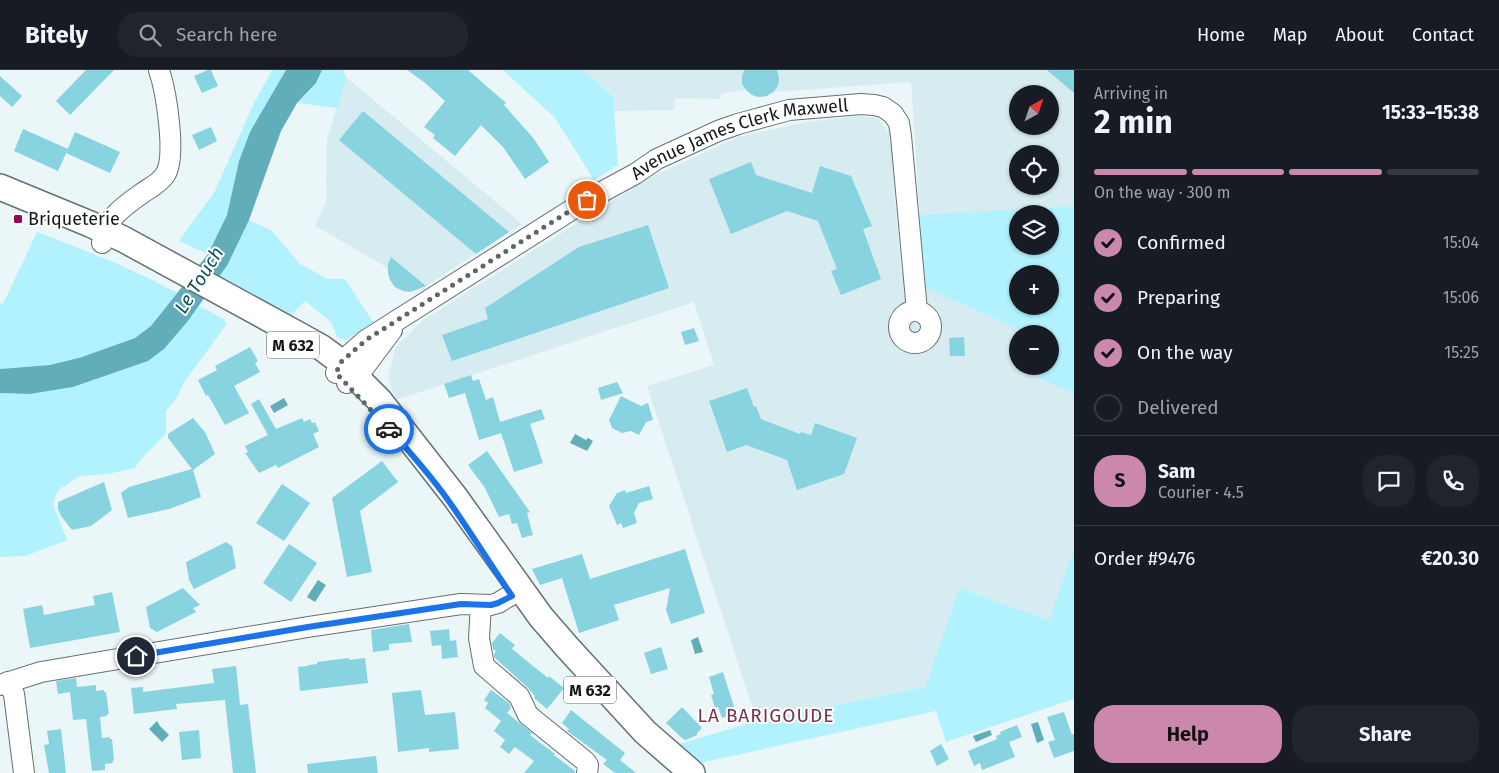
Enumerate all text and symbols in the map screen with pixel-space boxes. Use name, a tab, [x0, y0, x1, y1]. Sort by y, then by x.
search box	[118, 12, 468, 57]
text: Bitely	[25, 21, 88, 49]
icon: search	[136, 21, 164, 49]
text: Search here	[176, 23, 277, 46]
text: Home	[1197, 24, 1245, 46]
text: Map	[1273, 24, 1307, 46]
text: About	[1335, 24, 1384, 46]
text: Contact	[1412, 24, 1474, 46]
text: Arriving in	[1094, 84, 1168, 103]
north arrow	[1009, 85, 1059, 135]
map controls	[1009, 85, 1059, 375]
street label: Avenue James Clerk Maxwell	[627, 94, 849, 185]
text: 15:33–15:38	[1382, 101, 1479, 124]
text: 2 min	[1094, 103, 1173, 141]
button: locate	[1009, 145, 1059, 195]
pin	[566, 179, 608, 221]
text: On the way · 300 m	[1094, 183, 1231, 202]
icon: bag	[573, 186, 601, 214]
button: layers	[1009, 205, 1059, 255]
place label: Briqueterie	[28, 208, 120, 230]
marker: Briqueterie	[12, 213, 24, 225]
icon: check	[1094, 229, 1122, 257]
text: Confirmed	[1137, 231, 1226, 254]
text: 15:04	[1443, 233, 1479, 252]
water label: Le Touch	[170, 242, 228, 318]
button: +	[1009, 265, 1059, 315]
icon: check	[1094, 284, 1122, 312]
text: Preparing	[1137, 286, 1220, 309]
text: 15:06	[1443, 288, 1479, 307]
button: −	[1009, 325, 1059, 375]
road number: M 632	[267, 332, 319, 358]
icon: check	[1094, 339, 1122, 367]
text: On the way	[1137, 341, 1233, 364]
text: 15:25	[1444, 343, 1479, 362]
text: Delivered	[1137, 396, 1219, 419]
courier	[364, 404, 414, 454]
icon: car	[375, 415, 403, 443]
button: chat	[1363, 455, 1415, 507]
button: phone	[1427, 455, 1479, 507]
text: Sam	[1158, 460, 1195, 483]
text: S	[1115, 469, 1125, 492]
text: Courier · 4.5	[1158, 483, 1244, 502]
text: Order #9476	[1094, 547, 1195, 570]
text: €20.30	[1421, 547, 1479, 570]
pin	[115, 635, 157, 677]
icon: home	[122, 642, 150, 670]
road number: M 632	[564, 676, 616, 704]
district label: LA BARIGOUDE	[698, 704, 834, 727]
button: Help	[1094, 705, 1282, 763]
button: Share	[1292, 705, 1479, 763]

